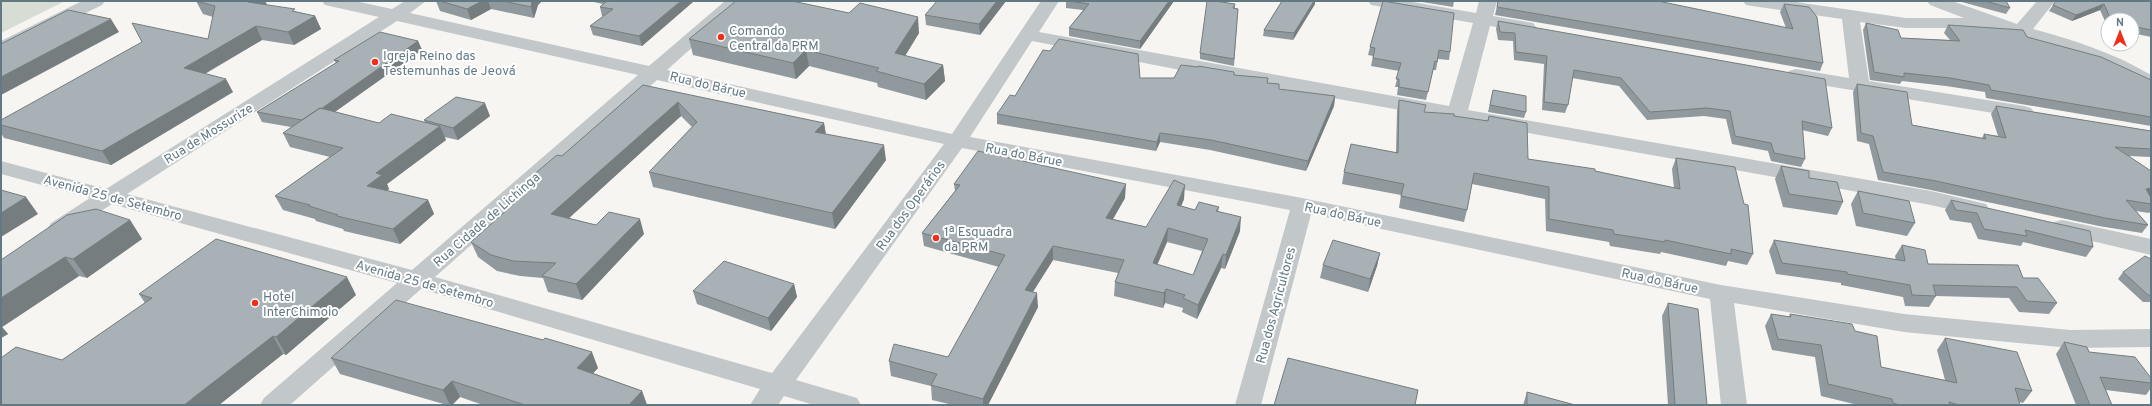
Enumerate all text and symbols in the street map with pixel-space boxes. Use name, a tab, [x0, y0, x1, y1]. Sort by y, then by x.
north arrow	[2100, 12, 2140, 52]
text: N	[2116, 16, 2124, 30]
place label: Comando Central da PRM	[729, 24, 819, 55]
marker: Comando Central da PRM	[716, 32, 726, 42]
place label: Igreja Reino das Testemunhas de Jeová	[383, 49, 516, 80]
marker: Igreja Reino das Testemunhas de Jeová	[370, 57, 380, 67]
street label: Rua do Bárue	[668, 69, 747, 103]
street label: Rua de Mossurize	[162, 101, 257, 168]
street label: Rua do Bárue	[984, 141, 1063, 171]
street label: Rua dos Operários	[874, 158, 950, 254]
street label: Rua Cidade de Lichinga	[431, 170, 544, 271]
street label: Avenida 25 de Setembro	[41, 173, 183, 225]
street label: Rua do Bárue	[1303, 200, 1382, 232]
place label: 1ª Esquadra da PRM	[944, 225, 1012, 256]
marker: 1ª Esquadra da PRM	[931, 233, 941, 243]
street label: Rua dos Agricultores	[1254, 245, 1300, 366]
street label: Avenida 25 de Setembro	[354, 258, 495, 312]
street label: Rua do Bárue	[1620, 266, 1699, 298]
place label: Hotel InterChimoio	[263, 290, 339, 321]
marker: Hotel InterChimoio	[250, 298, 260, 308]

